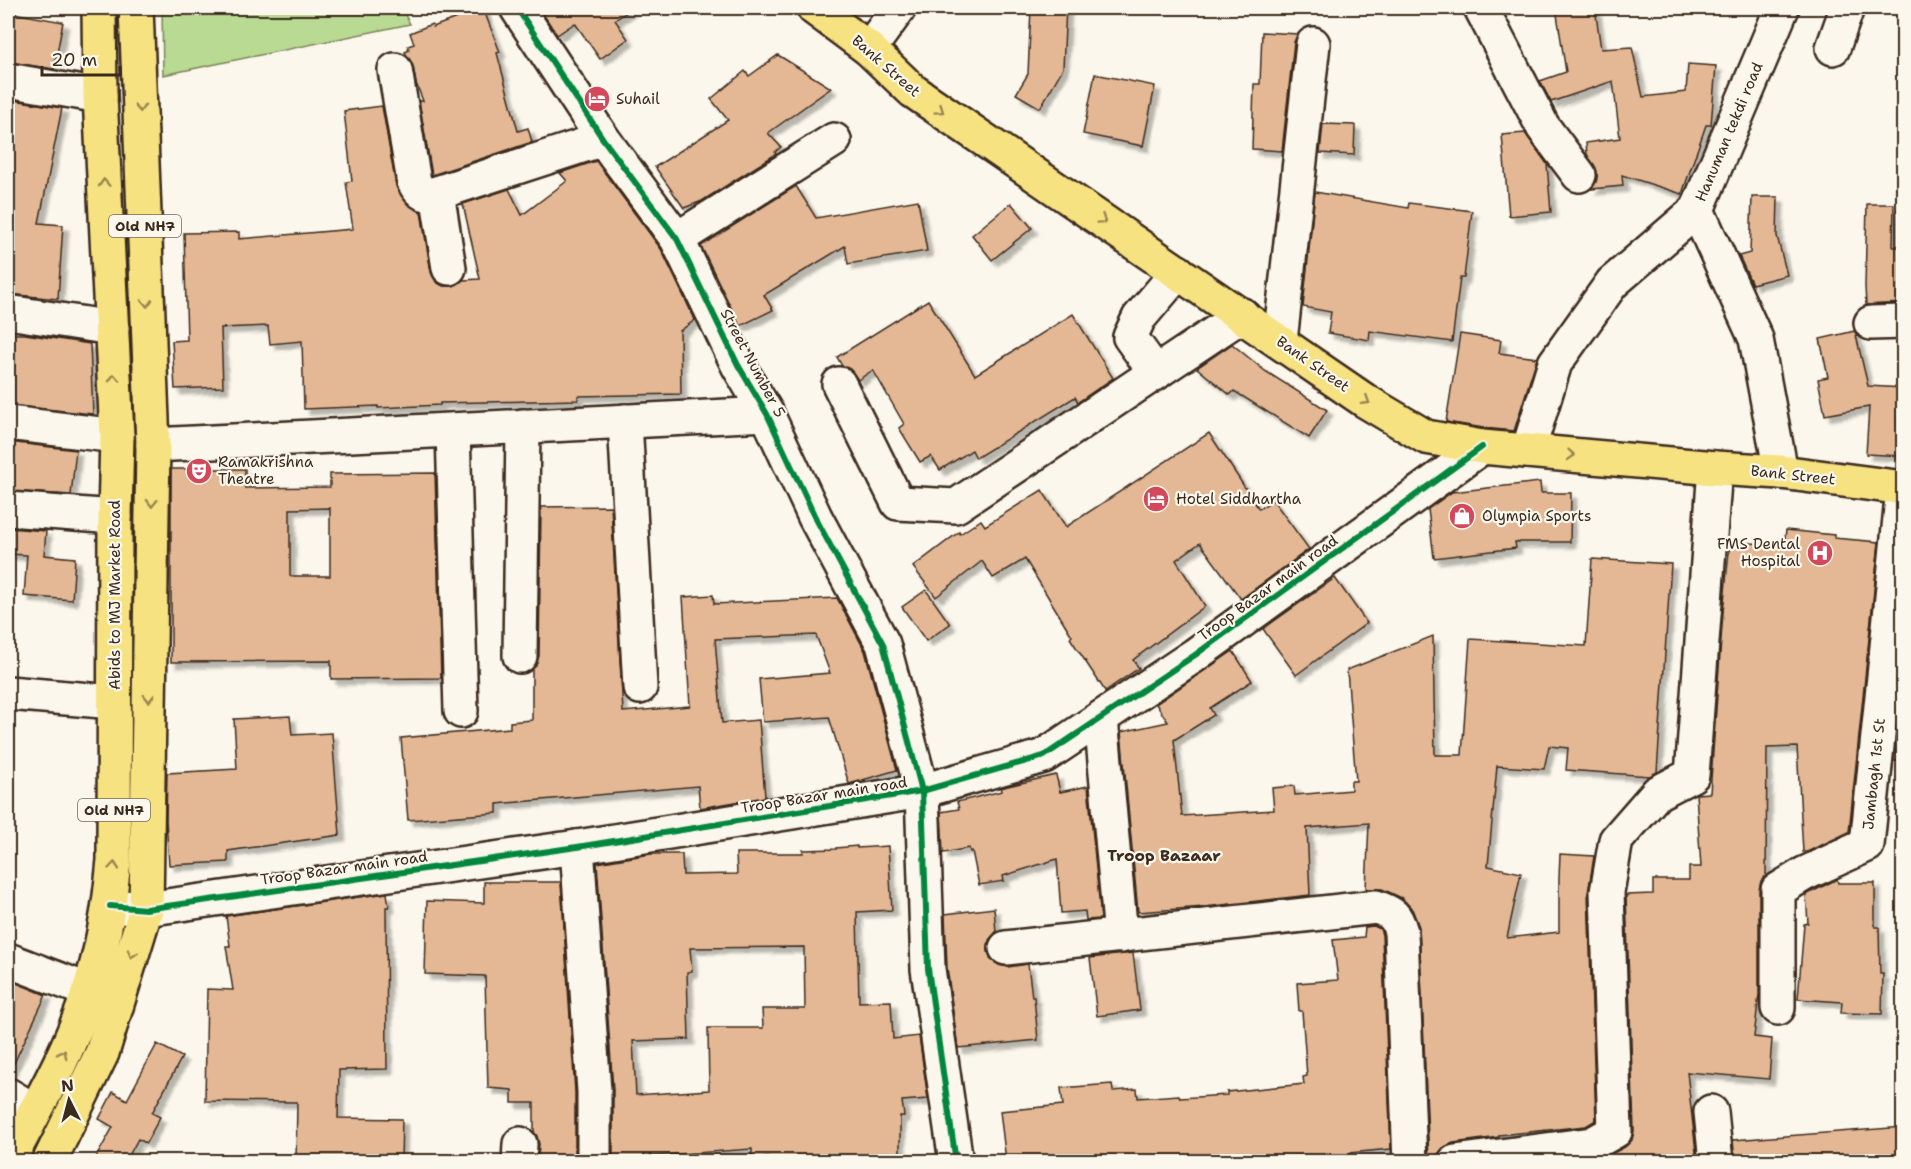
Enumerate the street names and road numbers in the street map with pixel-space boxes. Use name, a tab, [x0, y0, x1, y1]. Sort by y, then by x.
street label: Bank Street	[847, 31, 925, 101]
street label: Hanuman tekdi road	[1691, 59, 1768, 205]
road number: Old NH7	[109, 215, 181, 237]
street label: Street Number 5	[716, 305, 790, 421]
street label: Bank Street	[1272, 331, 1354, 397]
street label: Bank Street	[1750, 461, 1836, 489]
street label: Abids to MJ Market Road	[105, 500, 125, 690]
street label: Troop Bazar main road	[1194, 530, 1342, 646]
street label: Jambagh 1st St	[1858, 717, 1890, 831]
street label: Troop Bazar main road	[739, 772, 909, 818]
road number: Old NH7	[78, 799, 150, 821]
street label: Troop Bazar main road	[259, 846, 429, 890]

